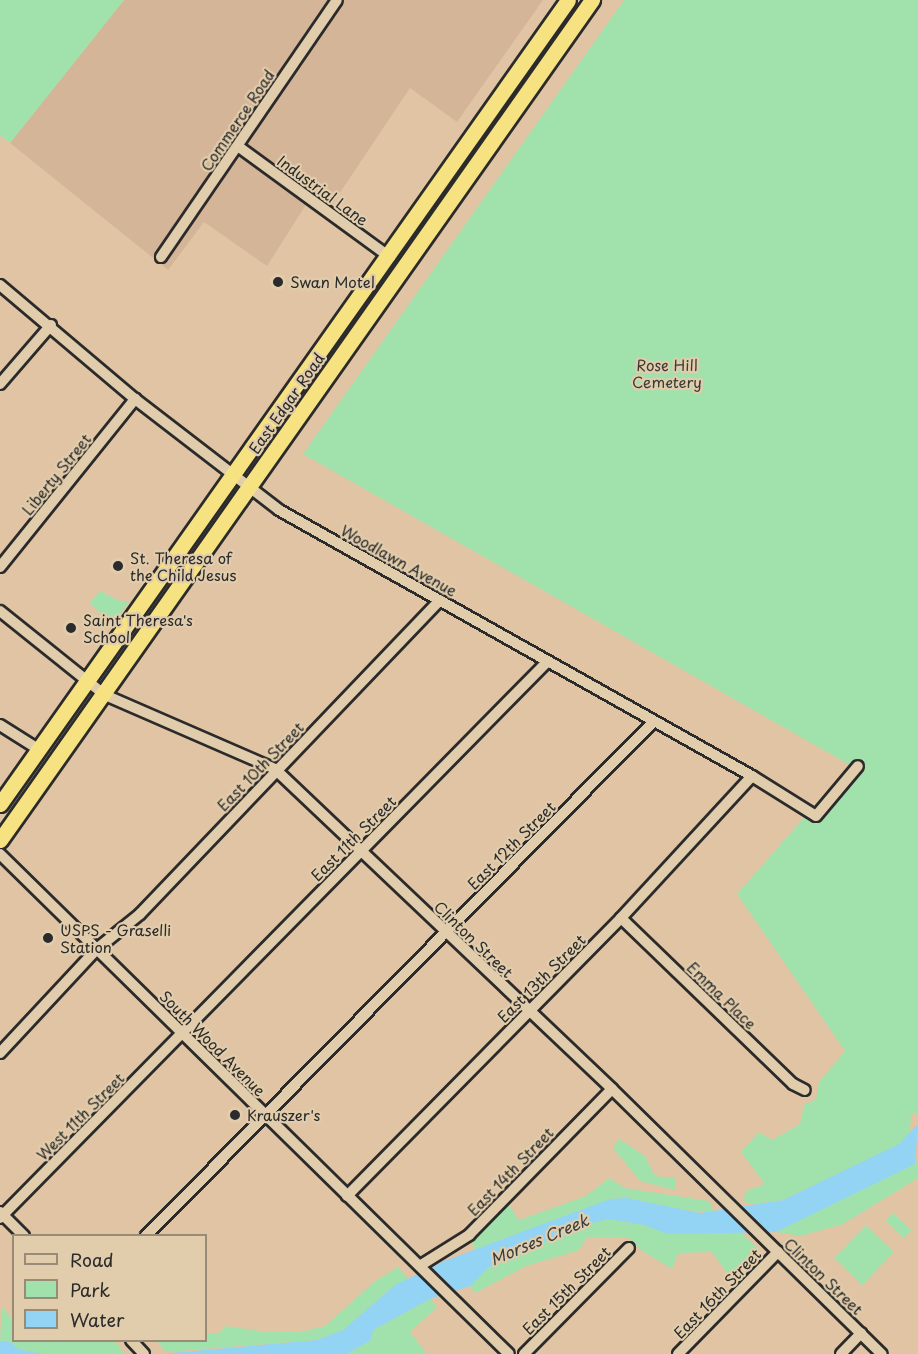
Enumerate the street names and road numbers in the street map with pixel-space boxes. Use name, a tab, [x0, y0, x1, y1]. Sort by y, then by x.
street label: Commerce Road	[196, 66, 278, 174]
street label: Industrial Lane	[274, 151, 372, 229]
street label: East Edgar Road	[245, 349, 327, 457]
street label: Liberty Street	[17, 429, 95, 519]
street label: Woodlawn Avenue	[338, 521, 460, 599]
street label: East 10th Street	[213, 718, 307, 814]
street label: East 11th Street	[306, 791, 400, 885]
street label: East 12th Street	[463, 797, 559, 893]
street label: Clinton Street	[431, 897, 517, 981]
street label: East 13th Street	[493, 930, 589, 1026]
street label: Emma Place	[684, 957, 760, 1033]
street label: South Wood Avenue	[156, 986, 270, 1100]
street label: West 11th Street	[32, 1068, 128, 1164]
street label: East 14th Street	[463, 1123, 557, 1219]
street label: Clinton Street	[781, 1234, 867, 1318]
street label: East 15th Street	[518, 1242, 614, 1338]
street label: East 16th Street	[670, 1244, 764, 1342]

